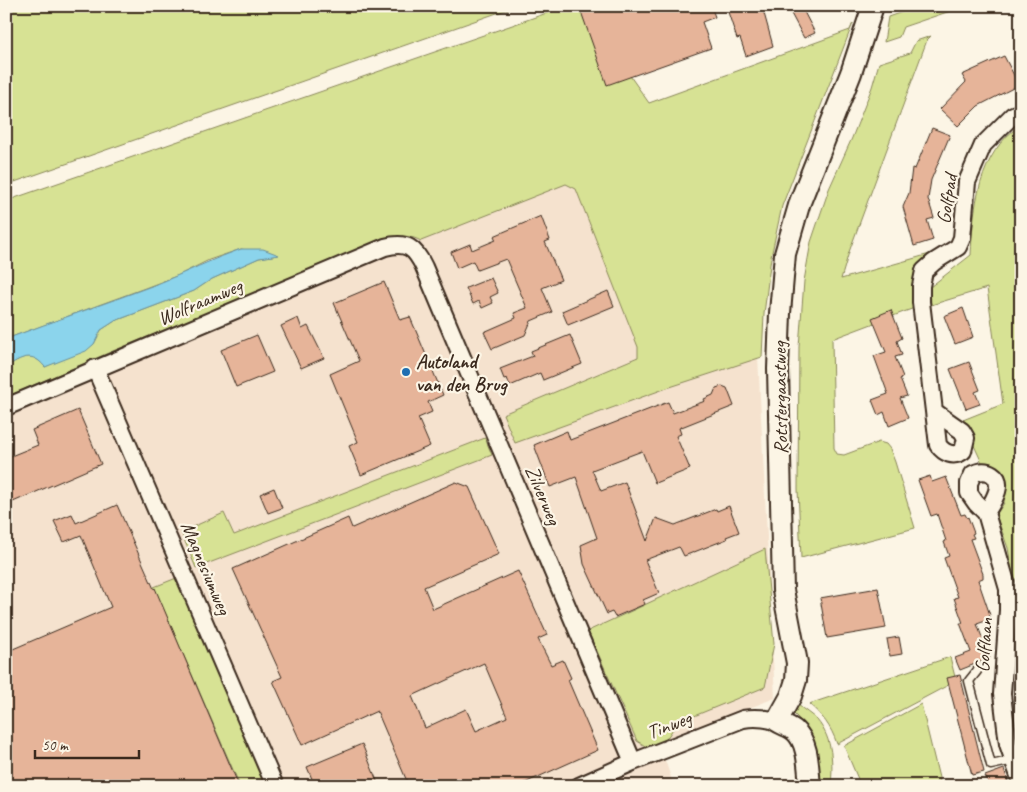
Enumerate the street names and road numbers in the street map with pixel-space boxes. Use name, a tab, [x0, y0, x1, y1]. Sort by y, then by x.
street label: Golfpad	[931, 170, 964, 225]
street label: Wolfraamweg	[154, 272, 248, 331]
street label: Rotstergaastweg	[766, 340, 793, 455]
street label: Zilverweg	[519, 462, 567, 530]
street label: Magnesiumweg	[175, 518, 238, 620]
street label: Golflaan	[970, 616, 998, 673]
street label: Tinweg	[643, 704, 697, 745]

